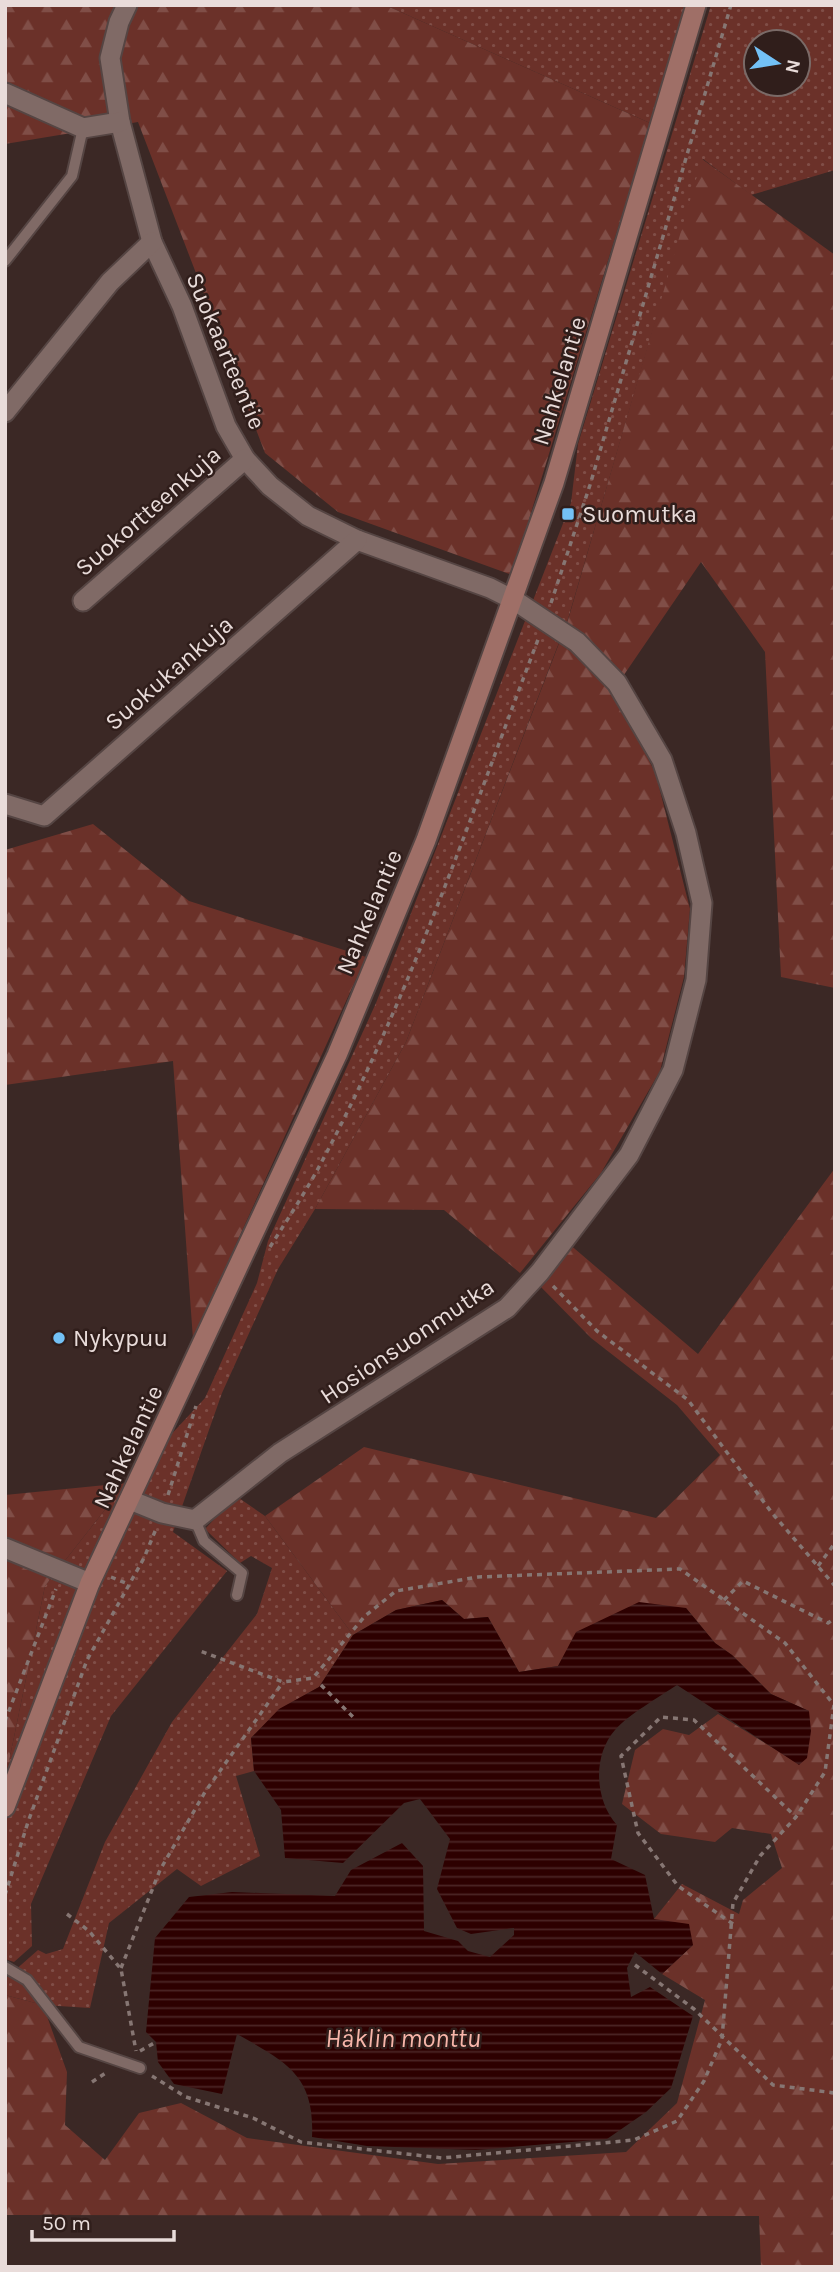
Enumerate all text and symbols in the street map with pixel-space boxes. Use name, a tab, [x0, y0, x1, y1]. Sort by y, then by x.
north arrow	[742, 28, 812, 98]
text: N	[780, 57, 805, 75]
street label: Suokaarteentie	[180, 268, 272, 434]
street label: Nahkelantie	[526, 313, 592, 449]
street label: Suokortteenkuja	[70, 440, 226, 582]
place label: Suomutka	[582, 500, 697, 528]
marker: Suomutka	[560, 506, 576, 522]
street label: Suokukankuja	[99, 610, 239, 736]
street label: Nahkelantie	[330, 845, 408, 979]
street label: Hosionsuonmutka	[315, 1272, 499, 1410]
place label: Nykypuu	[73, 1324, 168, 1352]
marker: Nykypuu	[51, 1330, 67, 1346]
street label: Nahkelantie	[87, 1381, 169, 1513]
water label: Häklin monttu	[325, 2023, 481, 2054]
scale bar	[32, 2198, 173, 2242]
text: 50 m	[42, 2211, 91, 2235]

